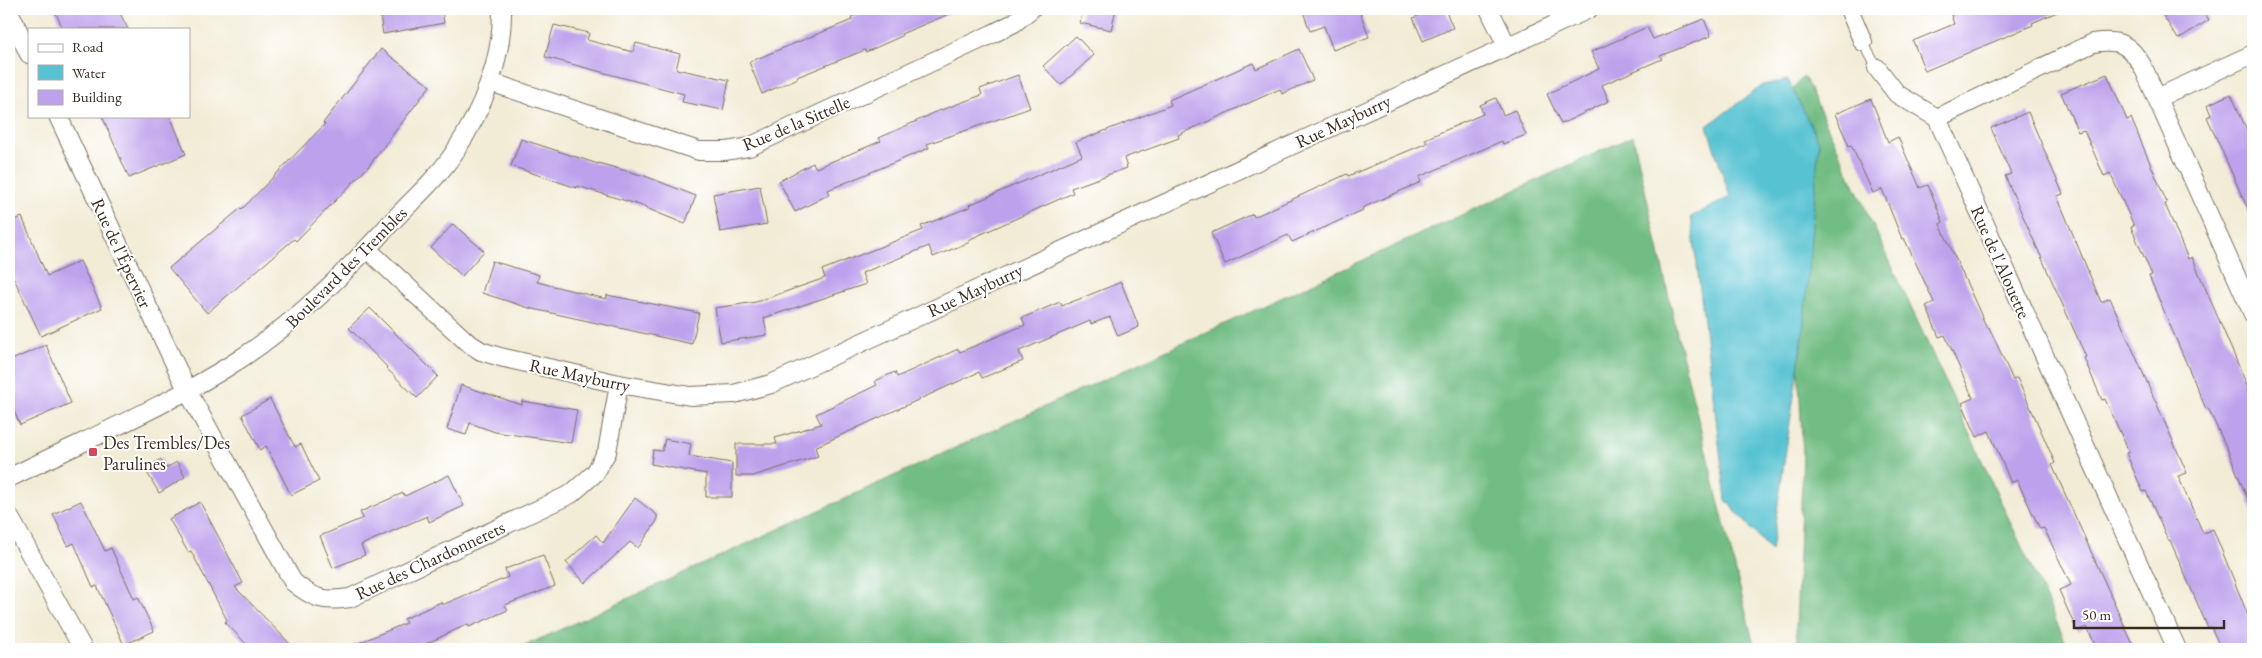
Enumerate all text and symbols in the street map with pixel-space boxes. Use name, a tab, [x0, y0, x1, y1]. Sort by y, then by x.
legend	[28, 28, 190, 118]
text: Road	[72, 37, 104, 56]
text: Water	[72, 63, 106, 82]
text: Building	[72, 87, 122, 106]
street label: Rue Mayburry	[1292, 89, 1394, 153]
street label: Rue de la Sittelle	[739, 90, 853, 156]
street label: Rue de l'Épervier	[87, 194, 157, 312]
street label: Boulevard des Trembles	[280, 201, 412, 333]
street label: Rue de l'Alouette	[1966, 202, 2036, 322]
street label: Rue Mayburry	[924, 258, 1026, 322]
street label: Rue Mayburry	[528, 353, 633, 397]
place label: Des Trembles/Des Parulines	[103, 431, 230, 475]
marker: Des Trembles/Des Parulines	[87, 446, 99, 458]
street label: Rue des Chardonnerets	[352, 515, 509, 605]
scale bar	[2074, 598, 2224, 630]
text: 50 m	[2082, 605, 2111, 624]

